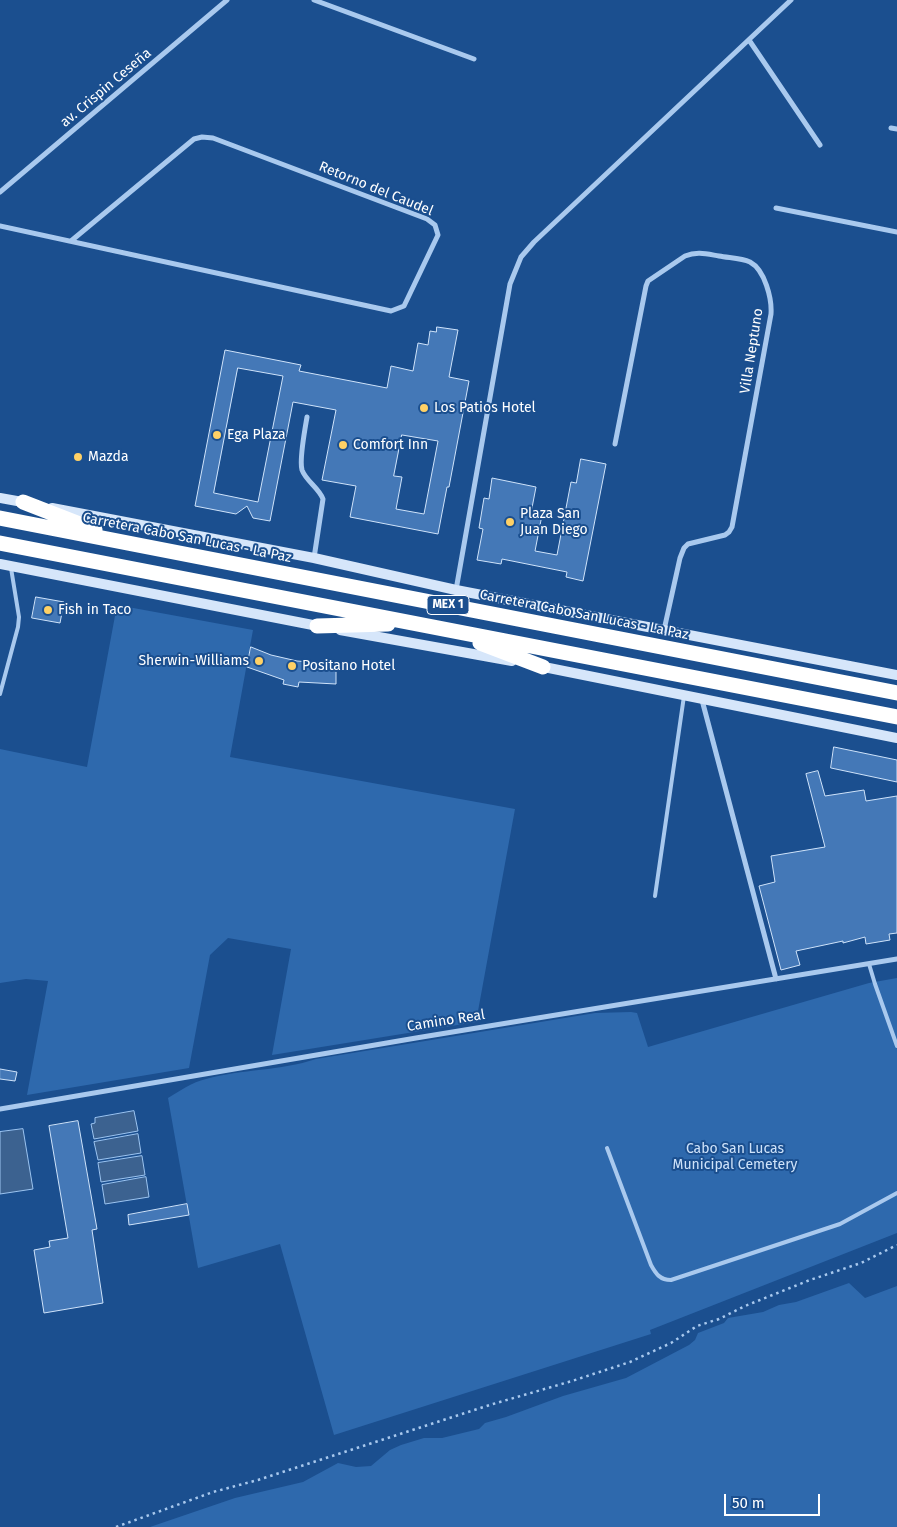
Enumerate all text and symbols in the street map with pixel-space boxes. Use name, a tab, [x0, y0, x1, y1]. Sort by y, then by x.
street label: av. Crispin Ceseña	[57, 45, 155, 131]
street label: Retorno del Caudel	[316, 158, 436, 220]
street label: Villa Neptuno	[737, 307, 767, 395]
place label: Los Patios Hotel	[434, 400, 536, 416]
marker: Los Patios Hotel	[418, 402, 430, 414]
place label: Ega Plaza	[227, 427, 286, 443]
marker: Ega Plaza	[211, 429, 223, 441]
place label: Comfort Inn	[353, 437, 428, 453]
marker: Comfort Inn	[337, 439, 349, 451]
place label: Mazda	[88, 449, 129, 465]
marker: Mazda	[72, 451, 84, 463]
place label: Plaza San Juan Diego	[520, 506, 588, 538]
street label: Carretera Cabo San Lucas - La Paz	[81, 509, 293, 567]
marker: Plaza San Juan Diego	[504, 516, 516, 528]
street label: Carretera Cabo San Lucas - La Paz	[478, 586, 690, 644]
road number: MEX 1	[427, 596, 469, 614]
place label: Fish in Taco	[58, 602, 131, 618]
marker: Fish in Taco	[42, 604, 54, 616]
place label: Sherwin-Williams	[138, 653, 249, 669]
marker: Sherwin-Williams	[253, 655, 265, 667]
place label: Positano Hotel	[302, 658, 395, 674]
marker: Positano Hotel	[286, 660, 298, 672]
street label: Camino Real	[406, 1007, 486, 1035]
park label: Cabo San Lucas Municipal Cemetery	[673, 1141, 797, 1174]
scale bar	[727, 1484, 823, 1516]
text: 50 m	[732, 1494, 765, 1512]

